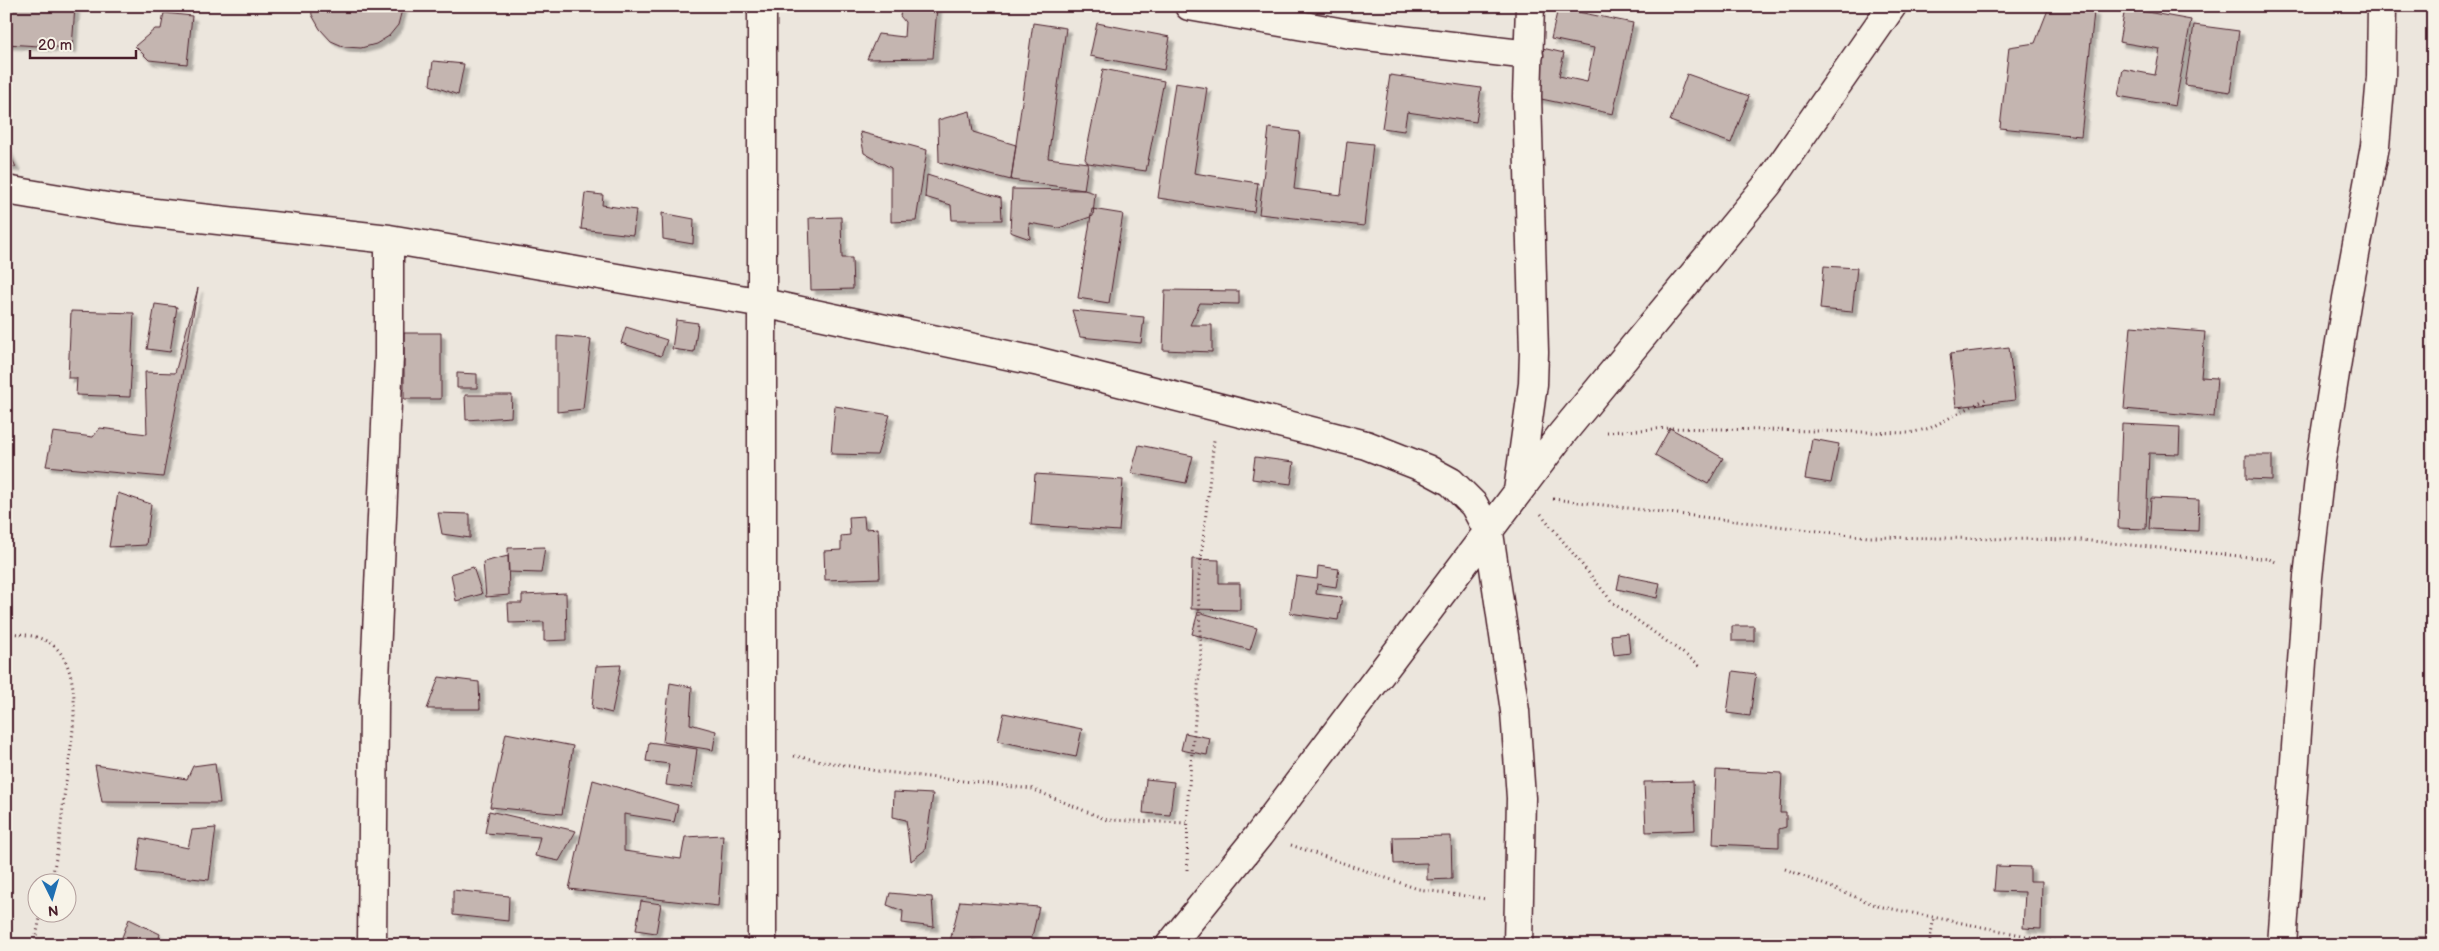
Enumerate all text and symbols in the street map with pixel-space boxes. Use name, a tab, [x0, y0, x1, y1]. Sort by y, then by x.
scale bar	[30, 28, 136, 60]
text: 20 m	[38, 36, 72, 55]
north arrow	[28, 874, 78, 924]
text: N	[47, 902, 59, 919]

